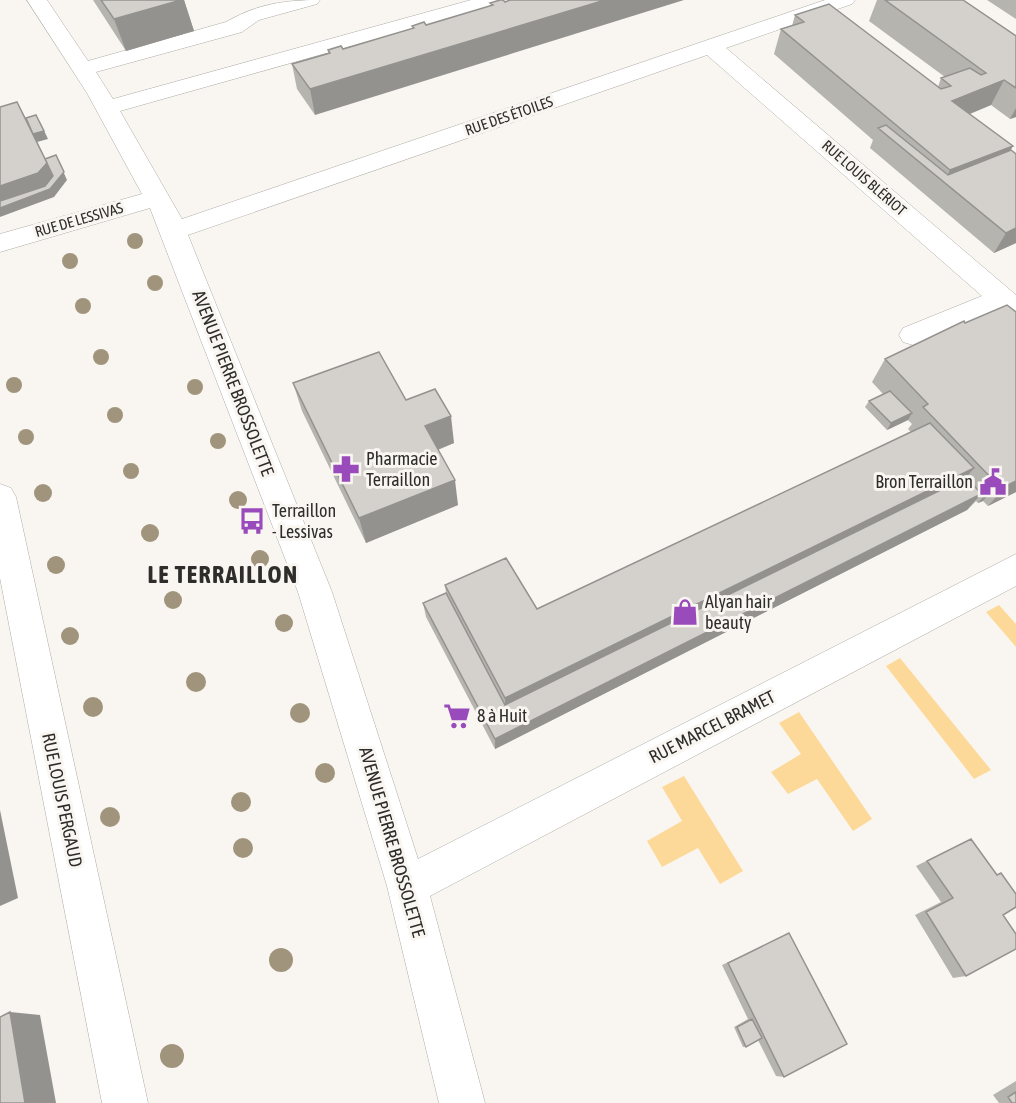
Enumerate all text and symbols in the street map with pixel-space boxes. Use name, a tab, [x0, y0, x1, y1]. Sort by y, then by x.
street label: RUE DES ÉTOILES	[463, 93, 555, 138]
street label: RUE LOUIS BLÉRIOT	[819, 137, 910, 219]
street label: RUE DE LESSIVAS	[33, 199, 125, 240]
street label: AVENUE PIERRE BROSSOLETTE	[188, 287, 279, 479]
place label: Pharmacie Terraillon	[366, 448, 438, 490]
pharmacy icon: Pharmacie Terraillon	[331, 454, 361, 484]
public building icon: Bron Terraillon	[978, 467, 1008, 497]
place label: Bron Terraillon	[875, 471, 973, 492]
place label: Terraillon - Lessivas	[272, 500, 336, 542]
bus stop icon: Terraillon - Lessivas	[237, 506, 267, 536]
district label: LE TERRAILLON	[147, 561, 299, 588]
place label: Alyan hair beauty	[705, 591, 772, 633]
shop icon: Alyan hair beauty	[670, 597, 700, 627]
street label: RUE MARCEL BRAMET	[645, 686, 778, 767]
supermarket icon: 8 à Huit	[442, 701, 472, 731]
place label: 8 à Huit	[477, 705, 527, 726]
street label: RUE LOUIS PERGAUD	[38, 731, 87, 869]
street label: AVENUE PIERRE BROSSOLETTE	[355, 744, 430, 940]

